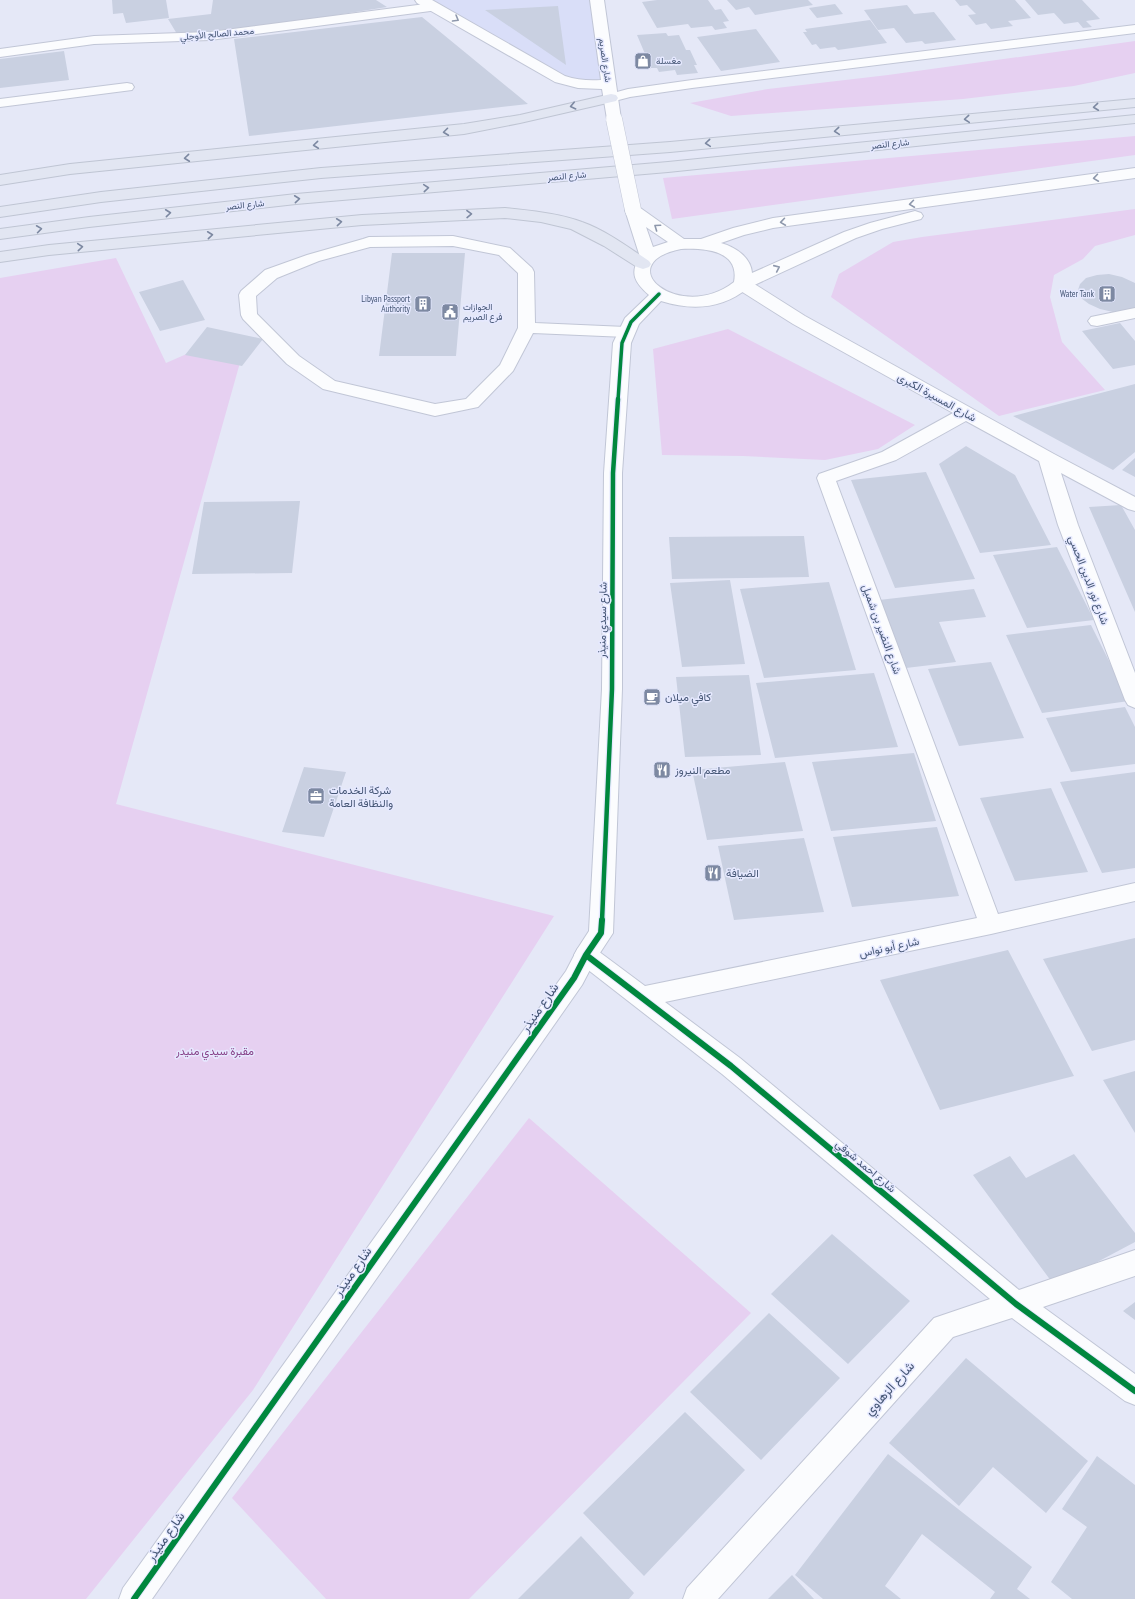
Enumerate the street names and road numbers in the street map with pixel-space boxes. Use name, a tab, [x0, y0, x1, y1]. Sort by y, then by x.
street label: محمد الصالح الأوجلي	[180, 25, 255, 44]
street label: شارع الصريم	[596, 37, 614, 83]
street label: شارع النصر	[869, 136, 910, 152]
street label: شارع النصر	[546, 168, 587, 184]
street label: شارع النصر	[224, 197, 265, 213]
street label: شارع المسيرة الكبرى	[895, 370, 979, 426]
street label: شارع نور الدين الحسي	[1063, 534, 1112, 628]
street label: شارع سيدي منيذر	[594, 581, 613, 659]
street label: شارع النضير بن شميل	[858, 582, 905, 676]
street label: شارع أبو نواس	[858, 934, 921, 961]
street label: شارع منيذر	[516, 979, 563, 1037]
street label: شارع احمد شوقي	[831, 1137, 899, 1198]
street label: شارع منيذر	[329, 1243, 376, 1301]
street label: شارع الزهاوي	[861, 1358, 920, 1420]
street label: شارع منيذر	[142, 1508, 189, 1566]

